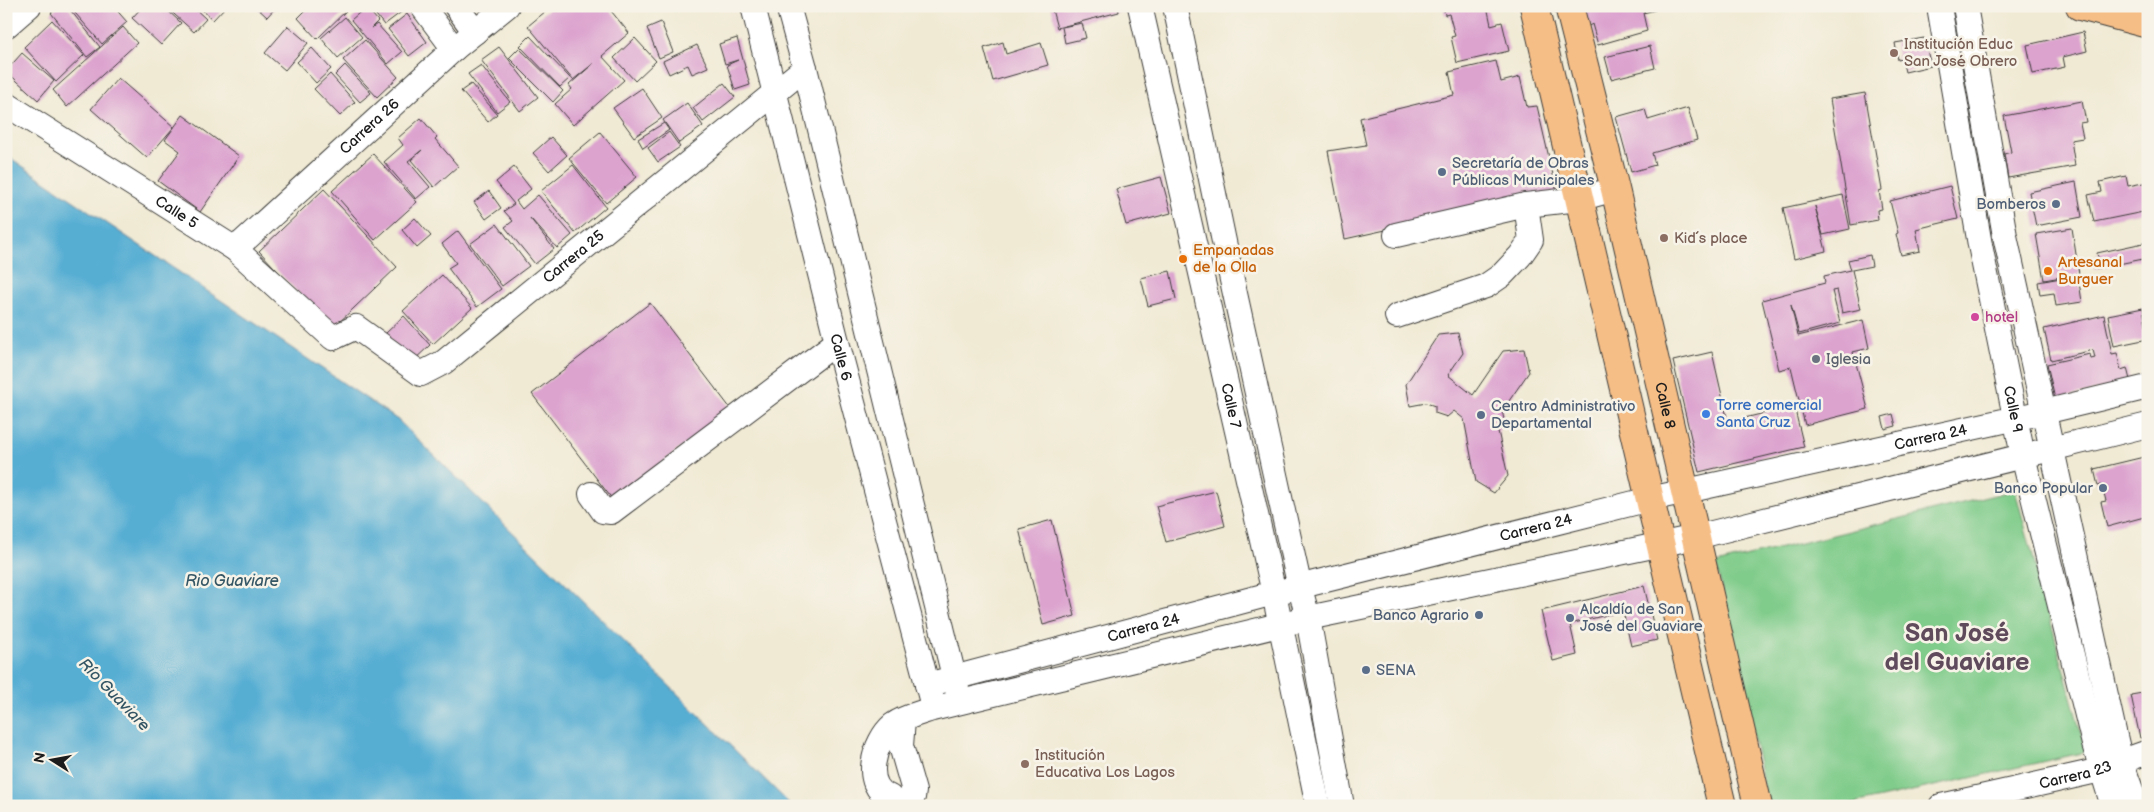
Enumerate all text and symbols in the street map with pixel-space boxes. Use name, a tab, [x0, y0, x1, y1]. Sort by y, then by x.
place label: Institución Educ San José Obrero	[1904, 35, 2017, 71]
marker: Institución Educ San José Obrero	[1888, 47, 1900, 59]
street label: Carrera 26	[336, 95, 404, 159]
place label: Secretaría de Obras Públicas Municipales	[1452, 154, 1595, 190]
marker: Secretaría de Obras Públicas Municipales	[1436, 166, 1448, 178]
street label: Calle 5	[151, 192, 201, 233]
place label: Bomberos	[1976, 195, 2047, 214]
marker: Bomberos	[2050, 198, 2062, 210]
street label: Carrera 25	[539, 226, 608, 288]
place label: Kid´s place	[1674, 229, 1748, 248]
marker: Kid´s place	[1658, 232, 1670, 244]
place label: Empanadas de la Olla	[1193, 241, 1275, 277]
marker: Empanadas de la Olla	[1177, 253, 1189, 265]
place label: Artesanal Burguer	[2058, 253, 2122, 289]
marker: Artesanal Burguer	[2042, 265, 2054, 277]
place label: hotel	[1985, 308, 2018, 327]
marker: hotel	[1969, 311, 1981, 323]
street label: Calle 6	[825, 332, 856, 383]
place label: Iglesia	[1826, 350, 1871, 369]
marker: Iglesia	[1810, 353, 1822, 365]
street label: Calle 8	[1650, 380, 1679, 431]
street label: Calle 7	[1216, 381, 1245, 431]
street label: Calle 9	[1999, 384, 2027, 434]
place label: Torre comercial Santa Cruz	[1716, 396, 1822, 432]
place label: Centro Administrativo Departamental	[1491, 397, 1635, 433]
marker: Torre comercial Santa Cruz	[1700, 408, 1712, 420]
marker: Centro Administrativo Departamental	[1475, 409, 1487, 421]
street label: Carrera 24	[1893, 420, 1969, 455]
place label: Banco Popular	[1994, 479, 2094, 498]
marker: Banco Popular	[2097, 482, 2109, 494]
street label: Carrera 24	[1498, 510, 1574, 546]
water label: Rio Guaviare	[185, 572, 279, 591]
place label: Alcaldía de San José del Guaviare	[1580, 600, 1703, 636]
place label: Banco Agrario	[1373, 606, 1469, 625]
street label: Carrera 24	[1105, 609, 1182, 647]
marker: Banco Agrario	[1473, 609, 1485, 621]
marker: Alcaldía de San José del Guaviare	[1564, 612, 1576, 624]
district label: San José del Guaviare	[1885, 618, 2029, 678]
water label: Río Guaviare	[74, 655, 153, 735]
place label: SENA	[1376, 661, 1416, 680]
marker: SENA	[1360, 664, 1372, 676]
north arrow	[28, 734, 78, 784]
place label: Institución Educativa Los Lagos	[1035, 746, 1176, 782]
text: N	[30, 751, 49, 764]
street label: Carrera 23	[2038, 757, 2114, 794]
marker: Institución Educativa Los Lagos	[1019, 758, 1031, 770]

